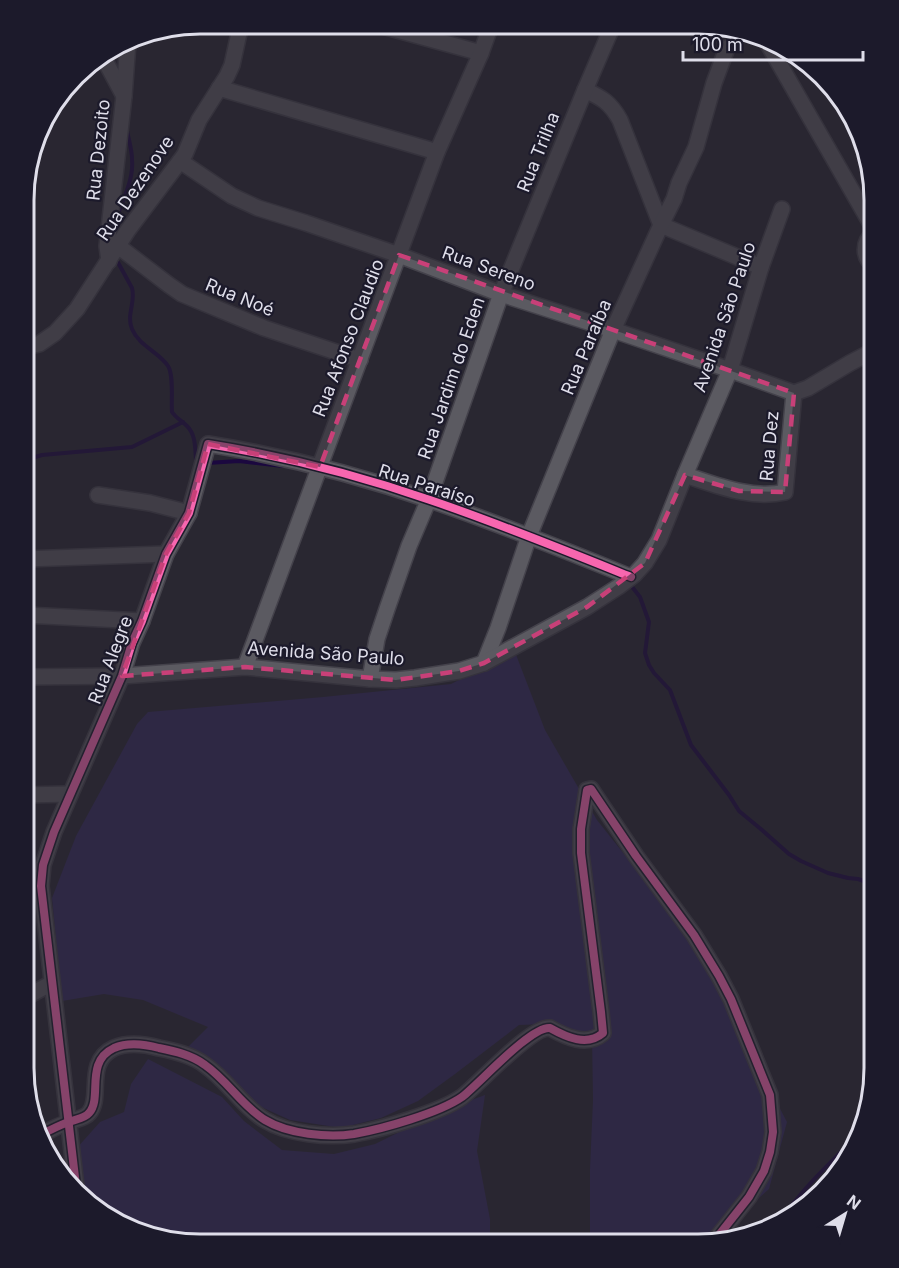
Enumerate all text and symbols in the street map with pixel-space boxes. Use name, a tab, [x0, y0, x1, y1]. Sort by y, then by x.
scale bar	[683, 24, 863, 62]
text: 100 m	[692, 34, 743, 55]
street label: Rua Dezoito	[82, 98, 114, 202]
street label: Rua Trilha	[512, 109, 564, 195]
street label: Rua Dezenove	[92, 132, 178, 244]
street label: Avenida São Paulo	[688, 239, 760, 395]
street label: Rua Sereno	[439, 241, 539, 295]
street label: Rua Afonso Claudio	[308, 256, 388, 420]
street label: Rua Noé	[203, 274, 277, 320]
street label: Rua Jardim do Eden	[413, 294, 489, 462]
street label: Rua Paraíba	[556, 296, 616, 398]
street label: Rua Dez	[755, 410, 783, 482]
street label: Rua Paraíso	[376, 459, 478, 511]
street label: Rua Alegre	[84, 613, 136, 707]
street label: Avenida São Paulo	[247, 637, 405, 669]
north arrow	[815, 1184, 875, 1244]
text: N	[843, 1190, 865, 1214]

